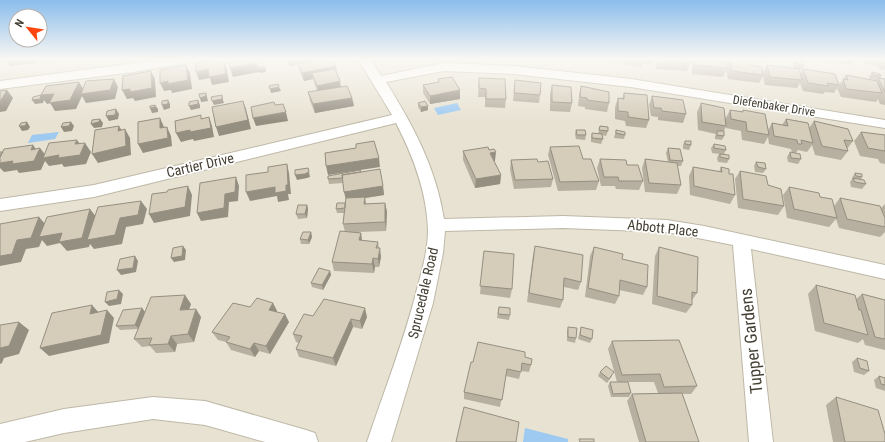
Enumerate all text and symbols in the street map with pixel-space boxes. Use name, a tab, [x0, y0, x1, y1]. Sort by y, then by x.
north arrow	[8, 8, 48, 48]
text: N	[12, 17, 27, 29]
street label: Diefenbaker Drive	[732, 93, 817, 119]
street label: Cartier Drive	[165, 149, 236, 181]
street label: Abbott Place	[627, 216, 700, 240]
street label: Sprucedale Road	[405, 246, 441, 340]
street label: Tupper Gardens	[736, 287, 766, 395]

